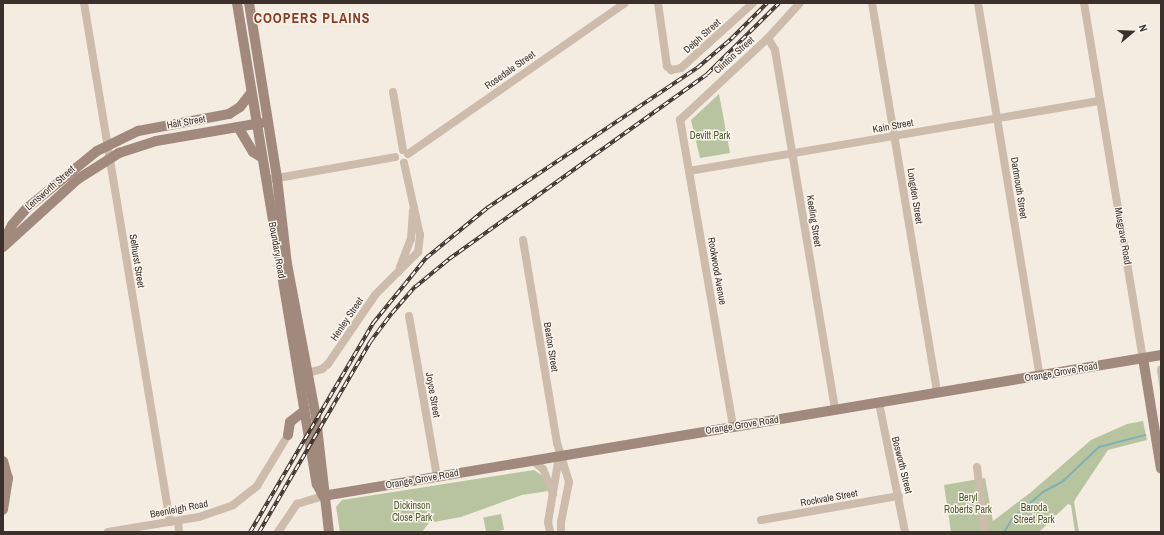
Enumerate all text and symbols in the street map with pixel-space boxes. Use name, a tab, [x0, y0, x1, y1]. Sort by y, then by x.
district label: COOPERS PLAINS	[254, 10, 370, 26]
north arrow	[1112, 12, 1152, 52]
street label: Delph Street	[681, 16, 723, 56]
text: N	[1136, 23, 1151, 33]
street label: Clinton Street	[711, 34, 757, 76]
street label: Rosedale Street	[482, 48, 538, 92]
street label: Halt Street	[166, 113, 206, 131]
street label: Kain Street	[872, 117, 914, 135]
park label: Devitt Park	[690, 130, 730, 142]
street label: Dartmouth Street	[1008, 156, 1030, 220]
street label: Lensworth Street	[23, 163, 77, 213]
street label: Longden Street	[905, 167, 925, 225]
street label: Keeling Street	[804, 194, 824, 248]
street label: Musgrave Road	[1112, 206, 1134, 266]
street label: Boundary Road	[266, 221, 288, 279]
street label: Selhurst Street	[127, 233, 147, 289]
street label: Rookwood Avenue	[705, 236, 729, 306]
street label: Henley Street	[328, 295, 366, 343]
street label: Beaton Street	[541, 321, 561, 373]
street label: Orange Grove Road	[1024, 360, 1098, 384]
street label: Joyce Street	[423, 372, 443, 418]
street label: Orange Grove Road	[705, 413, 779, 437]
street label: Bosworth Street	[889, 435, 915, 495]
street label: Orange Grove Road	[385, 467, 459, 491]
street label: Rockvale Street	[799, 487, 859, 509]
park label: Beryl Roberts Park	[944, 491, 992, 514]
street label: Beenleigh Road	[149, 497, 209, 521]
park label: Dickinson Close Park	[392, 499, 432, 522]
park label: Baroda Street Park	[1013, 501, 1055, 524]

